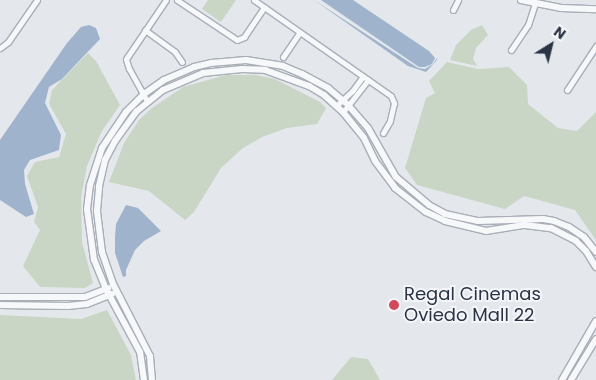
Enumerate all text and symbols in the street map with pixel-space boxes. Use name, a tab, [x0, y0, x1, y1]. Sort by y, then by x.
north arrow	[526, 20, 576, 70]
text: N	[550, 22, 570, 44]
place label: Regal Cinemas Oviedo Mall 22	[404, 284, 541, 326]
marker: Regal Cinemas Oviedo Mall 22	[388, 299, 400, 311]

